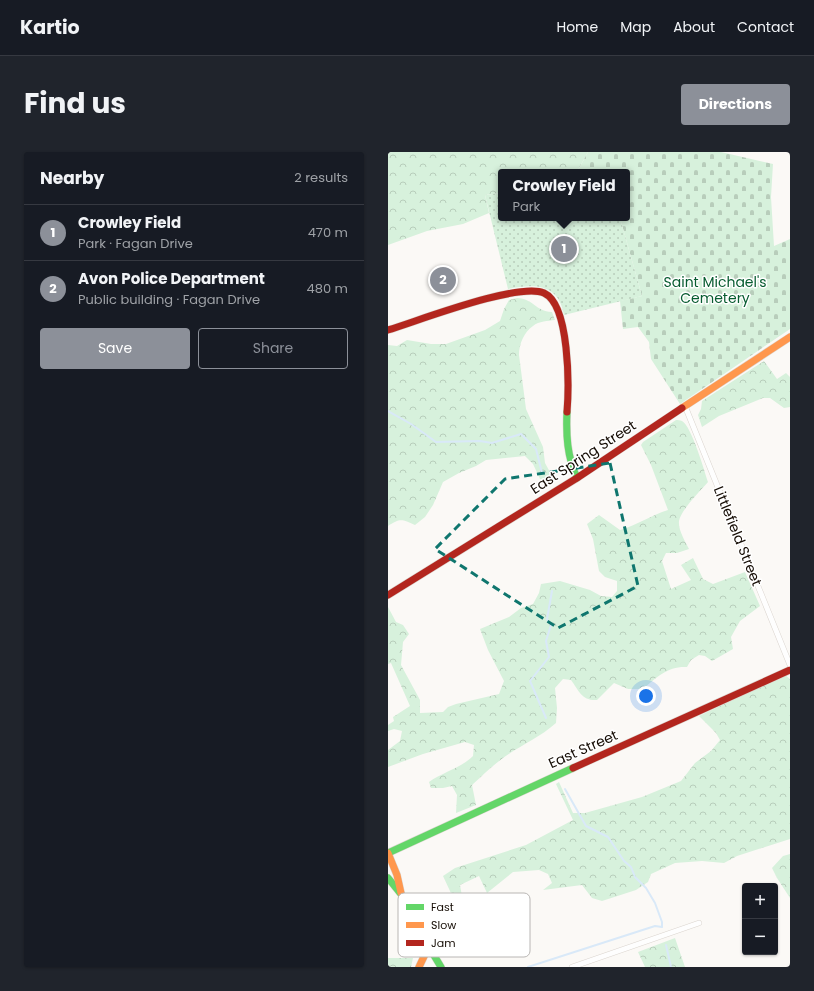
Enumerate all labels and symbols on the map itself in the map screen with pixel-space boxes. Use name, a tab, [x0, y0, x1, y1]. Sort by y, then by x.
pin: 1	[551, 234, 577, 264]
pin: 2	[430, 265, 456, 295]
park label: Saint Michael's Cemetery	[664, 272, 767, 308]
street label: East Spring Street	[526, 415, 640, 499]
street label: Littlefield Street	[709, 483, 767, 589]
your location	[636, 686, 656, 706]
street label: East Street	[545, 725, 621, 773]
legend	[398, 893, 530, 957]
text: Fast	[431, 899, 454, 915]
text: Slow	[431, 917, 456, 933]
text: Jam	[431, 935, 456, 951]

